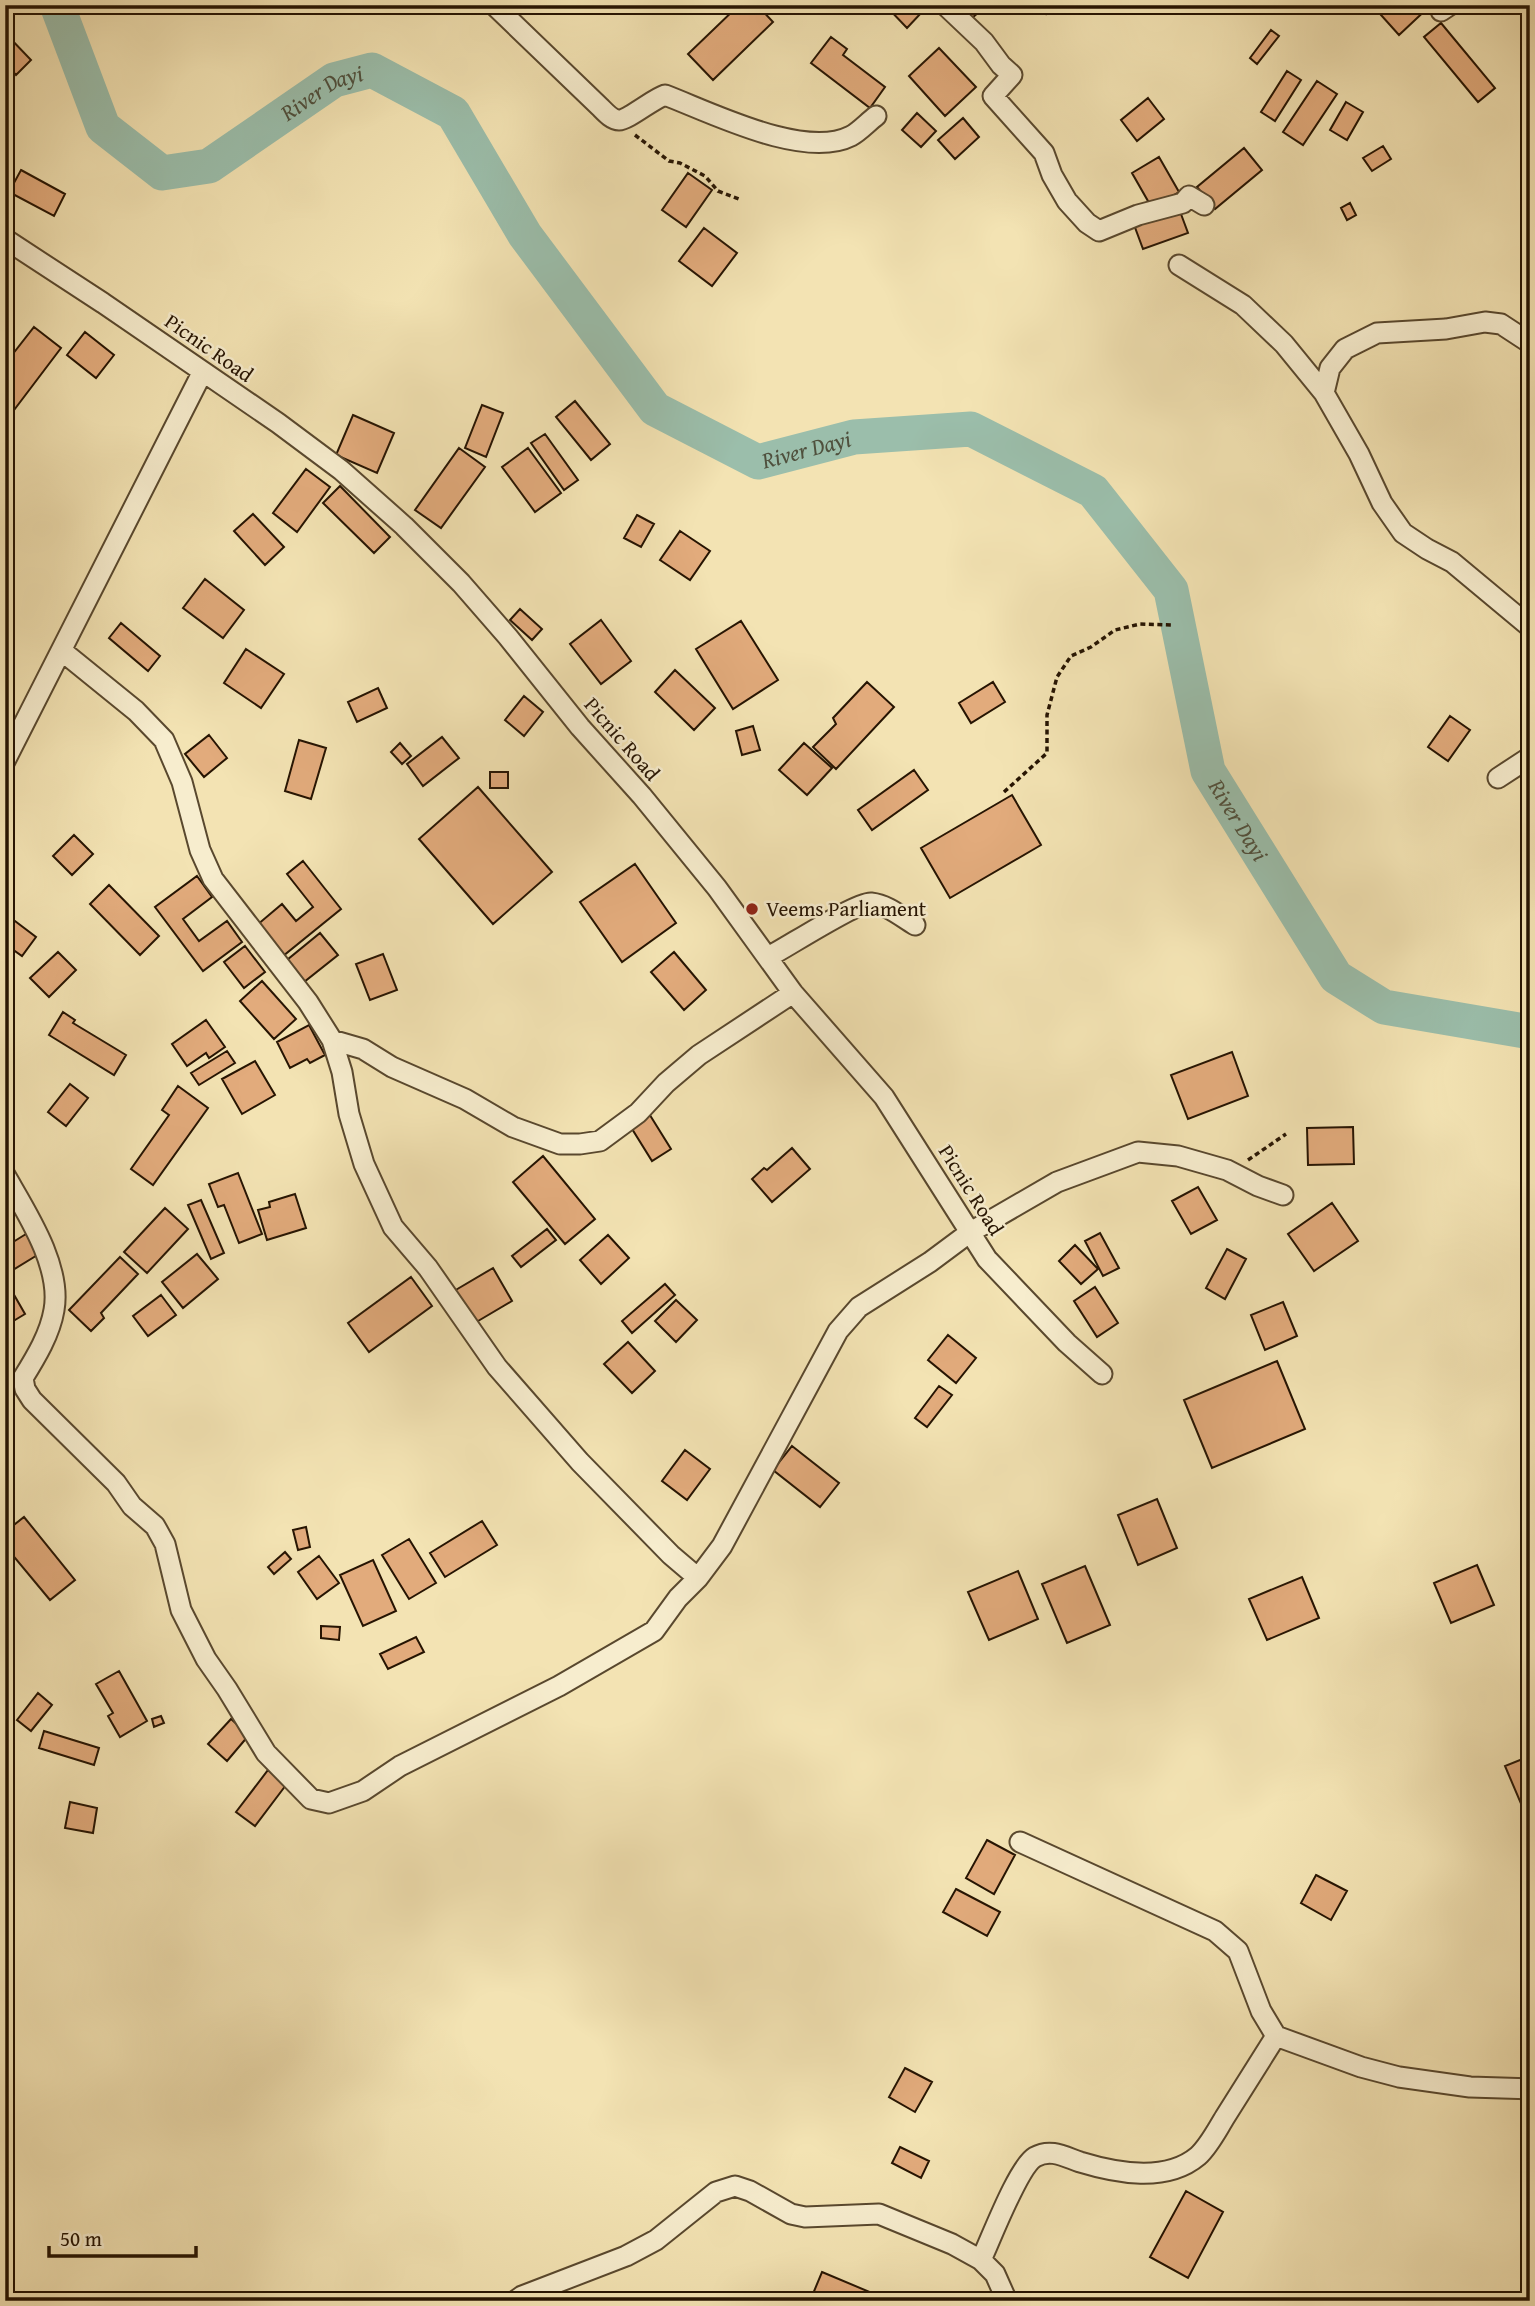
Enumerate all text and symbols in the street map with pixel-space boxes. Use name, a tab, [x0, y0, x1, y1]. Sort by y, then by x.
water label: River Dayi	[273, 56, 366, 129]
street label: Picnic Road	[159, 306, 261, 390]
water label: River Dayi	[757, 421, 854, 477]
street label: Picnic Road	[577, 690, 668, 788]
water label: River Dayi	[1200, 772, 1277, 867]
place label: Veems Parliament	[766, 893, 927, 924]
marker: Veems Parliament	[744, 901, 760, 917]
street label: Picnic Road	[931, 1138, 1012, 1242]
scale bar	[49, 2215, 196, 2259]
text: 50 m	[60, 2223, 102, 2254]

